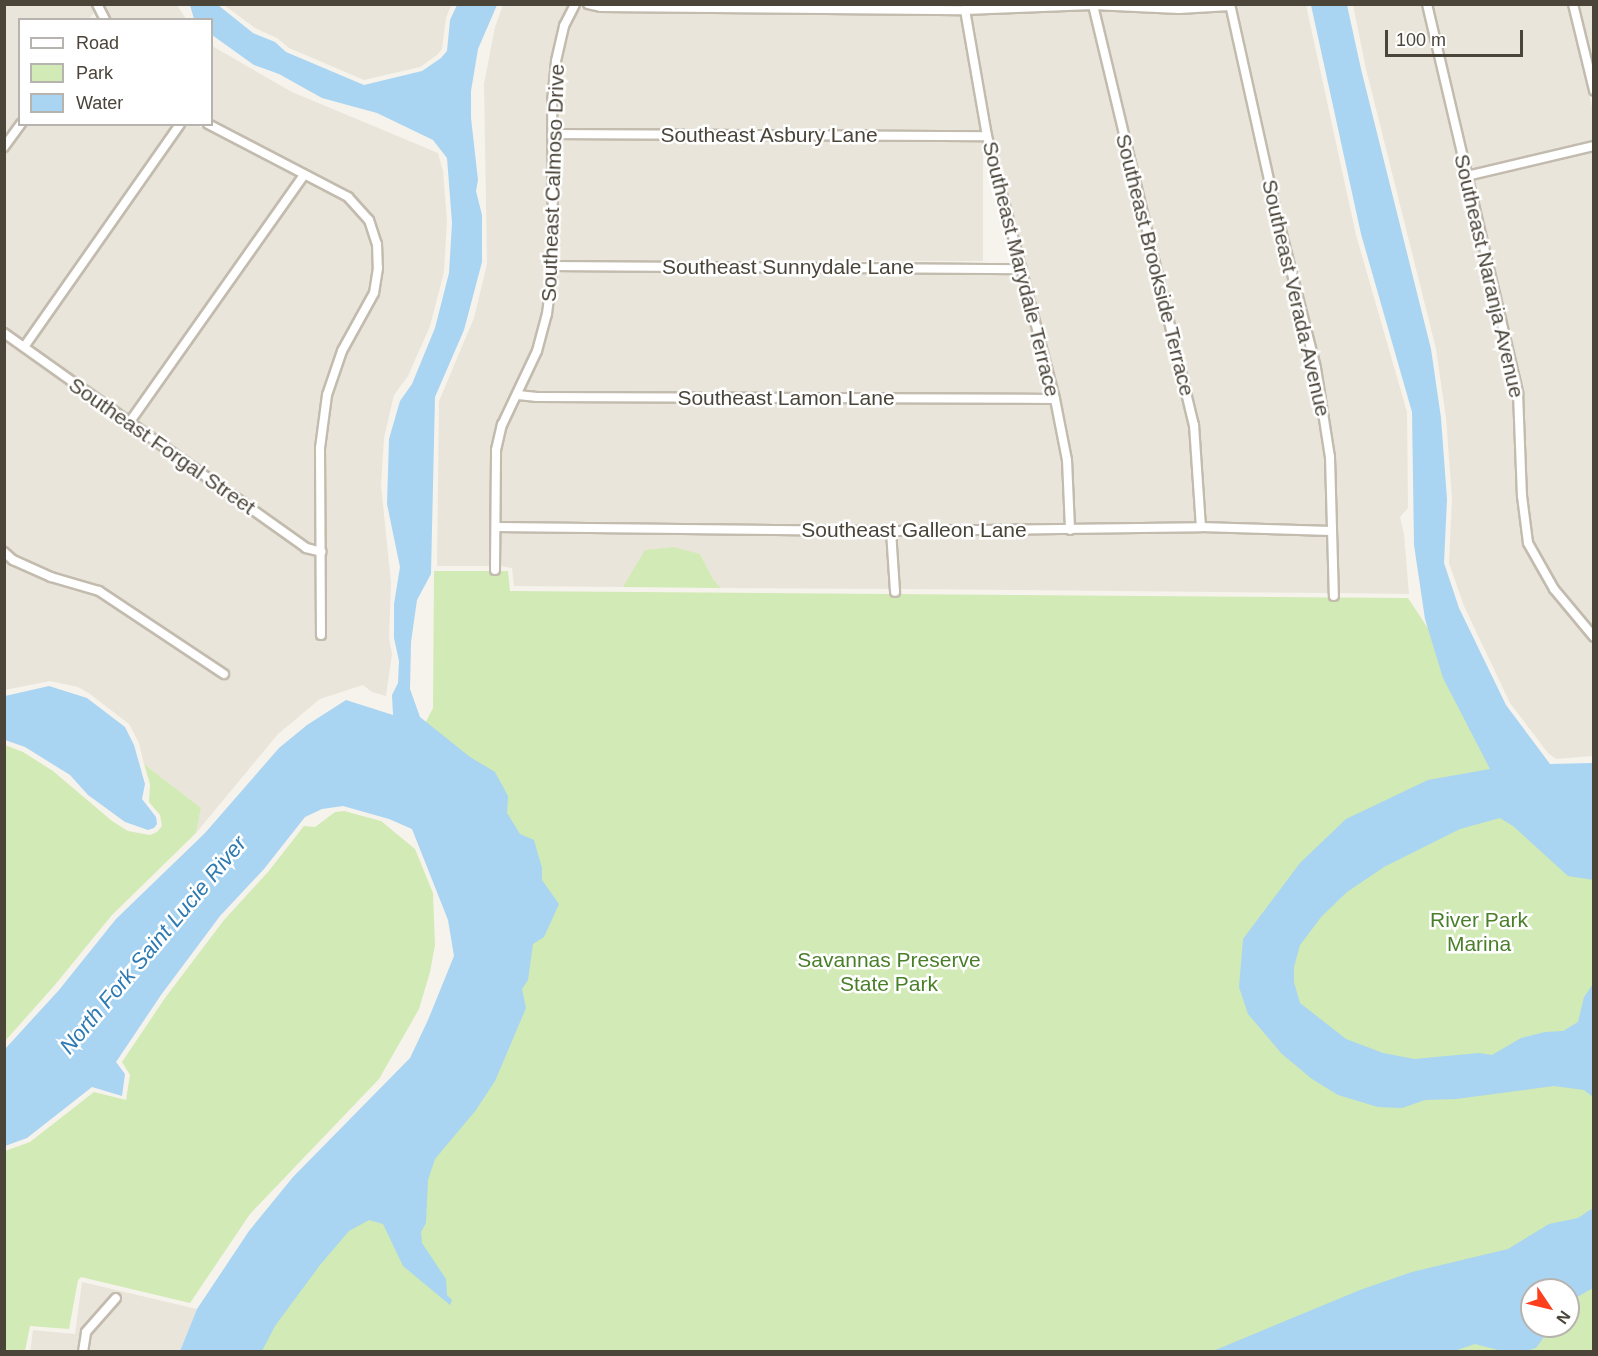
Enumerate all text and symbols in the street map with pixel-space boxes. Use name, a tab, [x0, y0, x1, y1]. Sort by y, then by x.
legend	[18, 18, 213, 126]
scale bar	[1388, 18, 1526, 56]
text: 100 m	[1396, 30, 1446, 50]
text: Road	[76, 33, 119, 53]
text: Park	[76, 63, 113, 83]
street label: Southeast Calmoso Drive	[536, 64, 570, 302]
text: Water	[76, 93, 123, 113]
street label: Southeast Asbury Lane	[660, 122, 878, 148]
street label: Southeast Brookside Terrace	[1110, 131, 1200, 399]
street label: Southeast Marydale Terrace	[977, 139, 1065, 399]
street label: Southeast Naranja Avenue	[1449, 151, 1529, 401]
street label: Southeast Verada Avenue	[1256, 176, 1336, 420]
street label: Southeast Sunnydale Lane	[662, 254, 914, 280]
street label: Southeast Forgal Street	[64, 372, 260, 520]
street label: Southeast Lamon Lane	[677, 385, 895, 411]
street label: Southeast Galleon Lane	[801, 517, 1027, 543]
water label: North Fork Saint Lucie River	[54, 831, 252, 1059]
park label: River Park Marina	[1430, 907, 1528, 957]
park label: Savannas Preserve State Park	[797, 947, 981, 997]
north arrow	[1520, 1278, 1580, 1338]
text: N	[1553, 1308, 1574, 1327]

